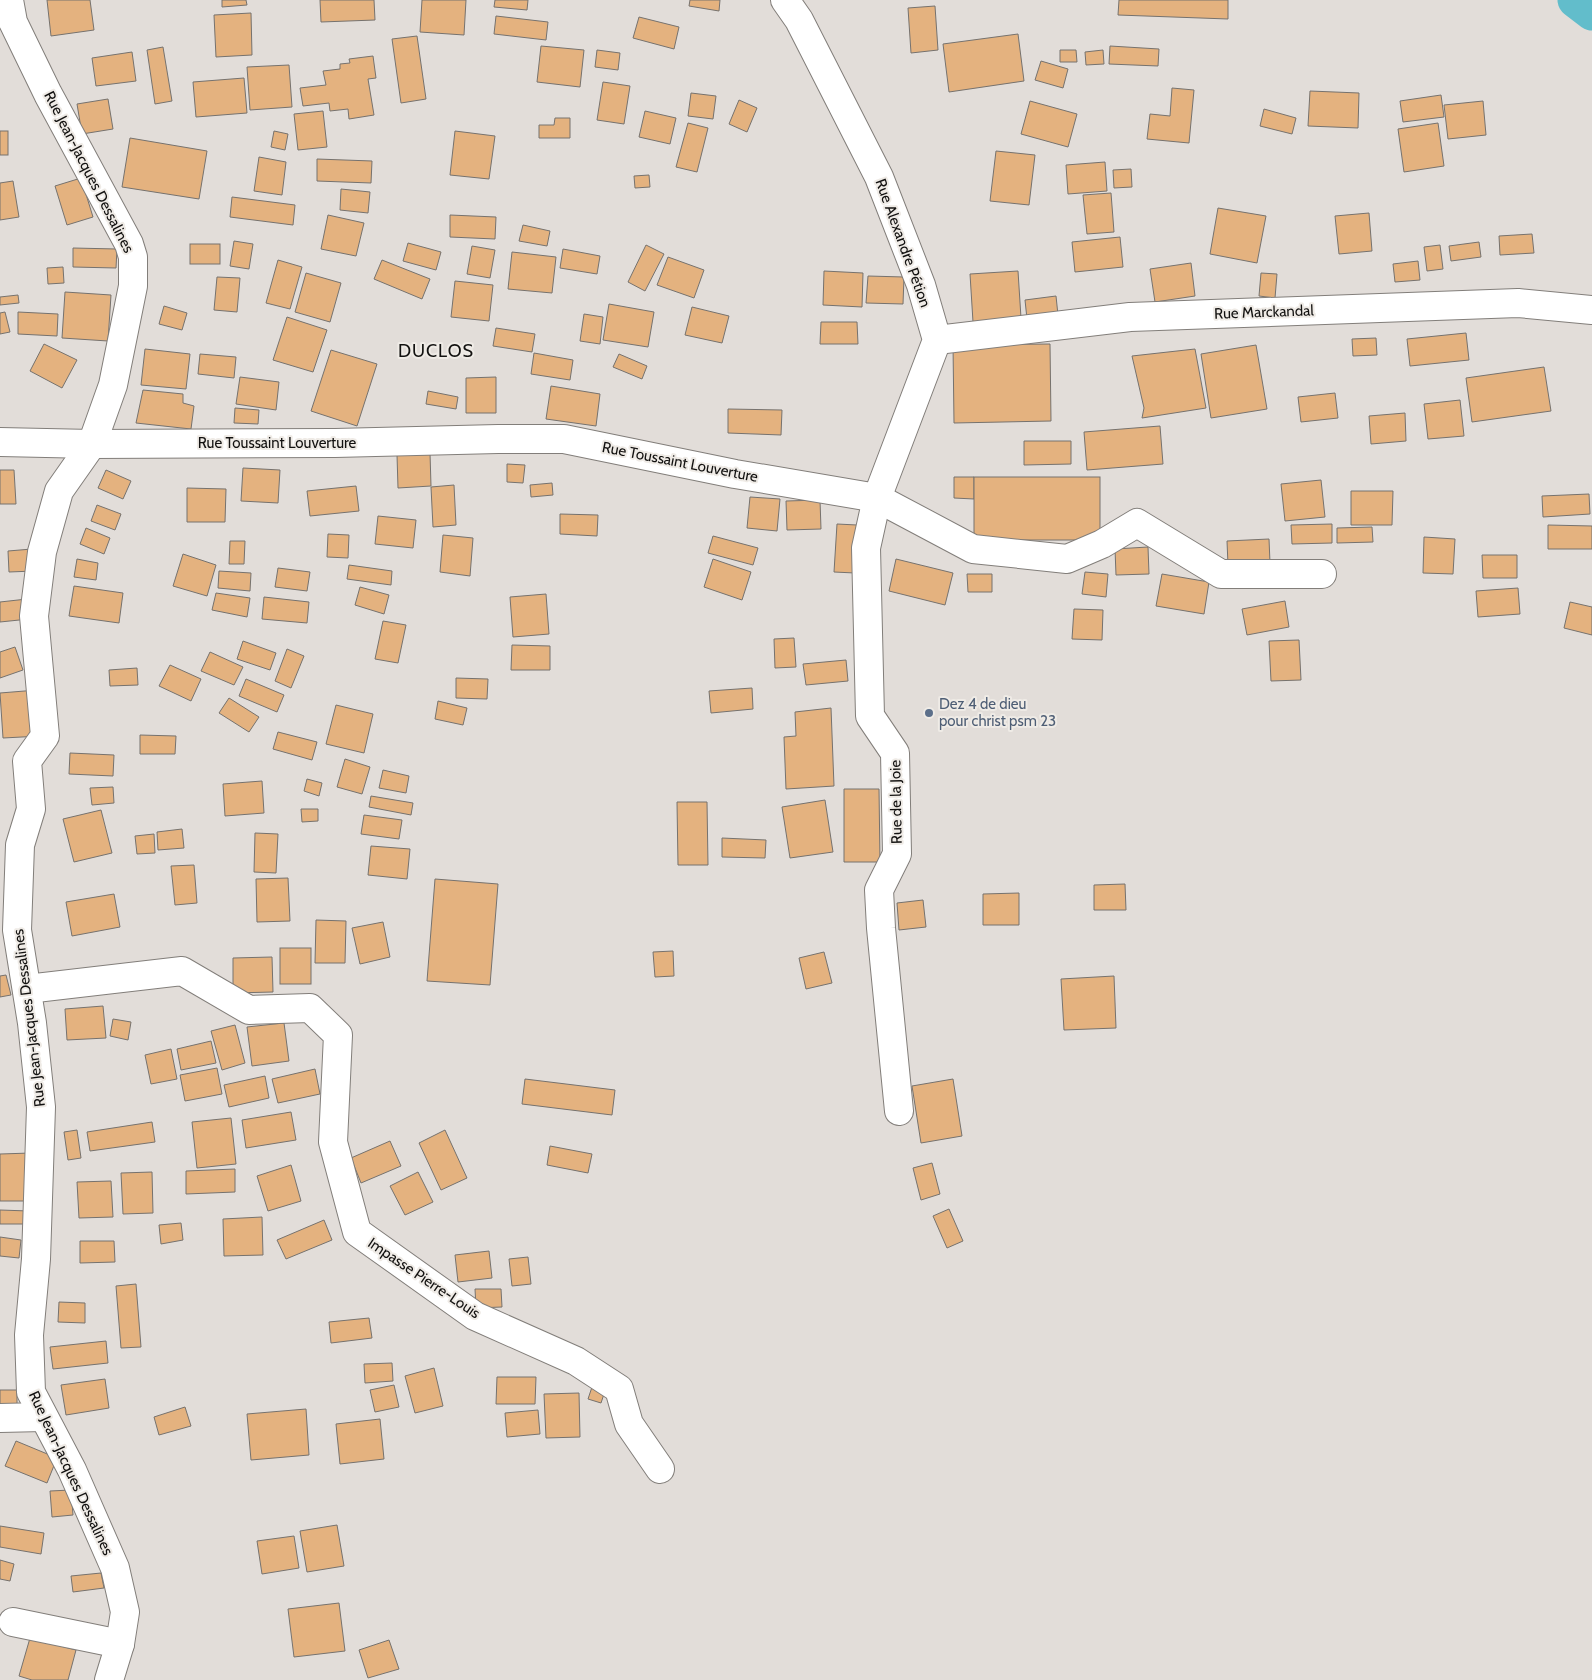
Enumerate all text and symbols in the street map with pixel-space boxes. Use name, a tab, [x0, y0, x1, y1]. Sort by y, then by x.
street label: Rue Jean-Jacques Dessalines	[40, 88, 138, 256]
street label: Rue Alexandre Pétion	[871, 176, 935, 310]
street label: Rue Marckandal	[1214, 301, 1315, 323]
district label: DUCLOS	[398, 340, 474, 362]
street label: Rue Toussaint Louverture	[198, 434, 357, 452]
street label: Rue Toussaint Louverture	[600, 438, 760, 486]
place label: Dez 4 de dieu pour christ psm 23	[939, 695, 1056, 730]
marker: Dez 4 de dieu pour christ psm 23	[923, 707, 935, 719]
street label: Rue de la Joie	[886, 760, 906, 844]
street label: Rue Jean-Jacques Dessalines	[9, 928, 49, 1108]
street label: Impasse Pierre-Louis	[364, 1234, 484, 1322]
street label: Rue Jean-Jacques Dessalines	[25, 1388, 117, 1558]

